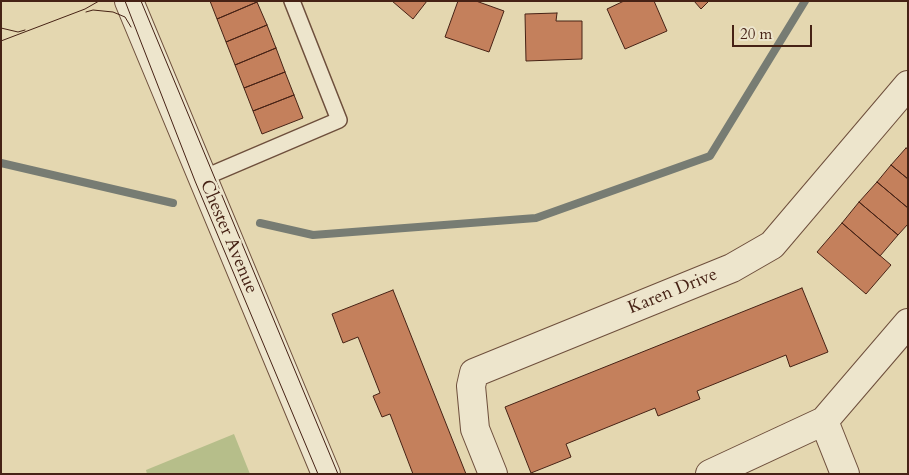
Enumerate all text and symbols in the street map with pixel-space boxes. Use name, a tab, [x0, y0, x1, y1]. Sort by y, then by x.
scale bar	[734, 15, 814, 47]
text: 20 m	[740, 24, 772, 44]
street label: Chester Avenue	[194, 177, 262, 297]
street label: Karen Drive	[625, 264, 721, 320]

